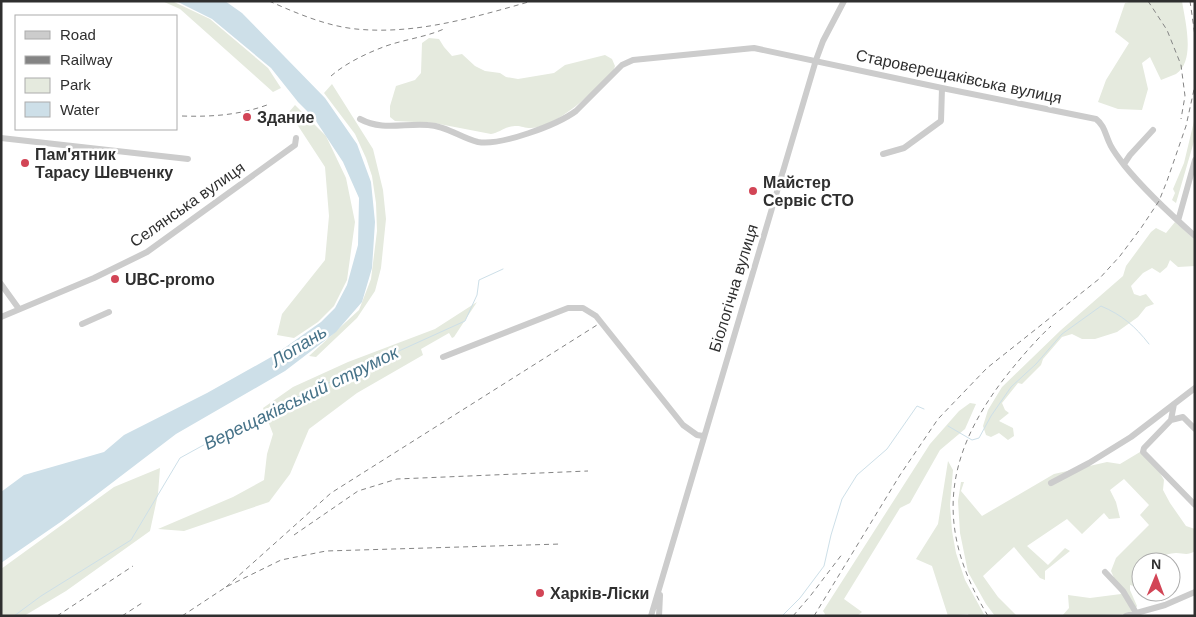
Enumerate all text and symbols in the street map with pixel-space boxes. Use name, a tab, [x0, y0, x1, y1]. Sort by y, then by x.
legend	[15, 15, 178, 130]
text: Road	[60, 26, 96, 43]
street label: Староверещаківська вулиця	[854, 46, 1064, 107]
text: Railway	[60, 51, 113, 68]
text: Park	[60, 76, 91, 93]
text: Water	[60, 101, 99, 118]
place label: Здание	[257, 109, 315, 126]
marker: Здание	[241, 111, 253, 123]
place label: Пам'ятник Тарасу Шевченку	[35, 146, 173, 181]
marker: Пам'ятник Тарасу Шевченку	[19, 157, 31, 169]
street label: Селянська вулиця	[127, 159, 248, 250]
place label: Майстер Сервіс СТО	[763, 174, 854, 209]
marker: Майстер Сервіс СТО	[747, 185, 759, 197]
street label: Біологічна вулиця	[706, 222, 761, 354]
place label: UBC-promo	[125, 271, 215, 288]
marker: UBC-promo	[109, 273, 121, 285]
water label: Лопань	[267, 321, 330, 371]
water label: Верещаківський струмок	[200, 341, 403, 454]
north arrow	[1131, 552, 1181, 602]
text: N	[1151, 556, 1161, 572]
place label: Харків-Ліски	[550, 585, 649, 602]
marker: Харків-Ліски	[534, 587, 546, 599]

